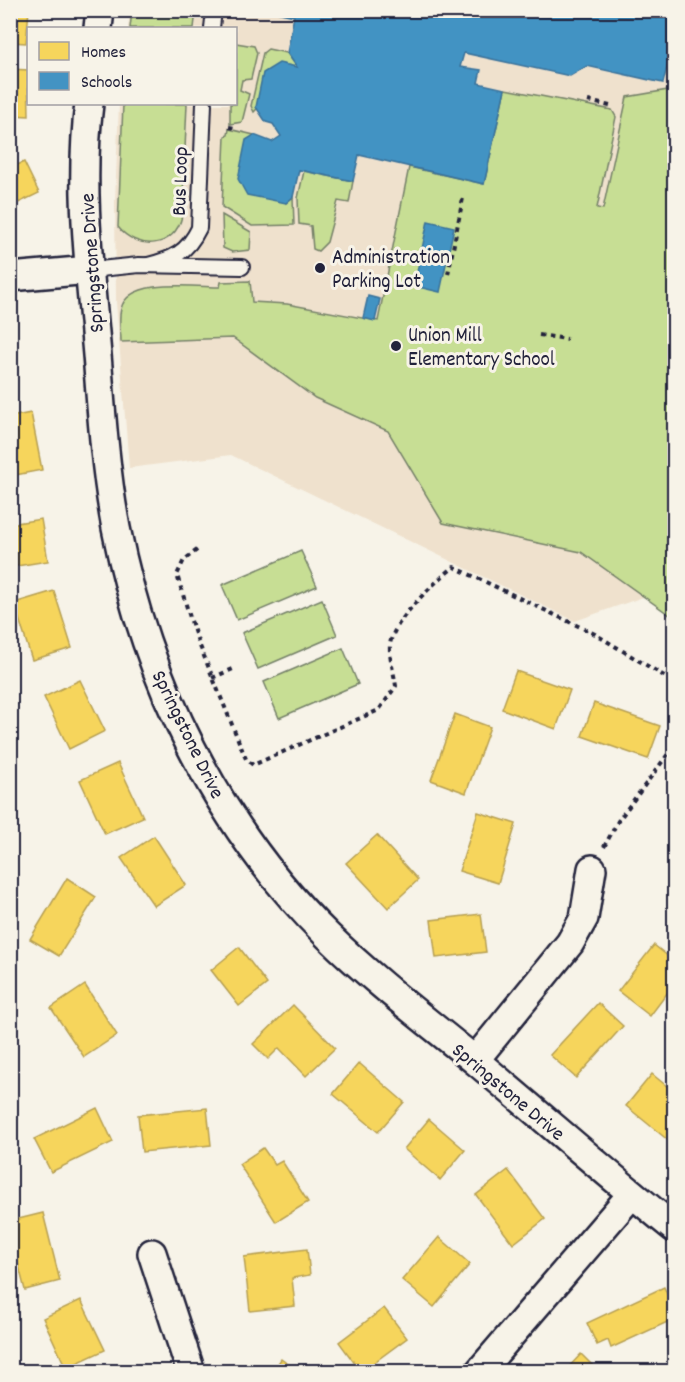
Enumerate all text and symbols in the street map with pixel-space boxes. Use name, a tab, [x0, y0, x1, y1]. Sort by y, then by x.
legend	[27, 27, 237, 105]
text: Homes	[81, 41, 126, 66]
text: Schools	[81, 71, 132, 96]
street label: Bus Loop	[166, 146, 198, 216]
street label: Springstone Drive	[74, 192, 114, 333]
place label: Administration Parking Lot	[332, 244, 450, 298]
marker: Administration Parking Lot	[313, 261, 327, 275]
place label: Union Mill Elementary School	[408, 322, 555, 376]
marker: Union Mill Elementary School	[389, 339, 403, 353]
street label: Springstone Drive	[142, 666, 230, 805]
street label: Springstone Drive	[444, 1037, 570, 1150]

